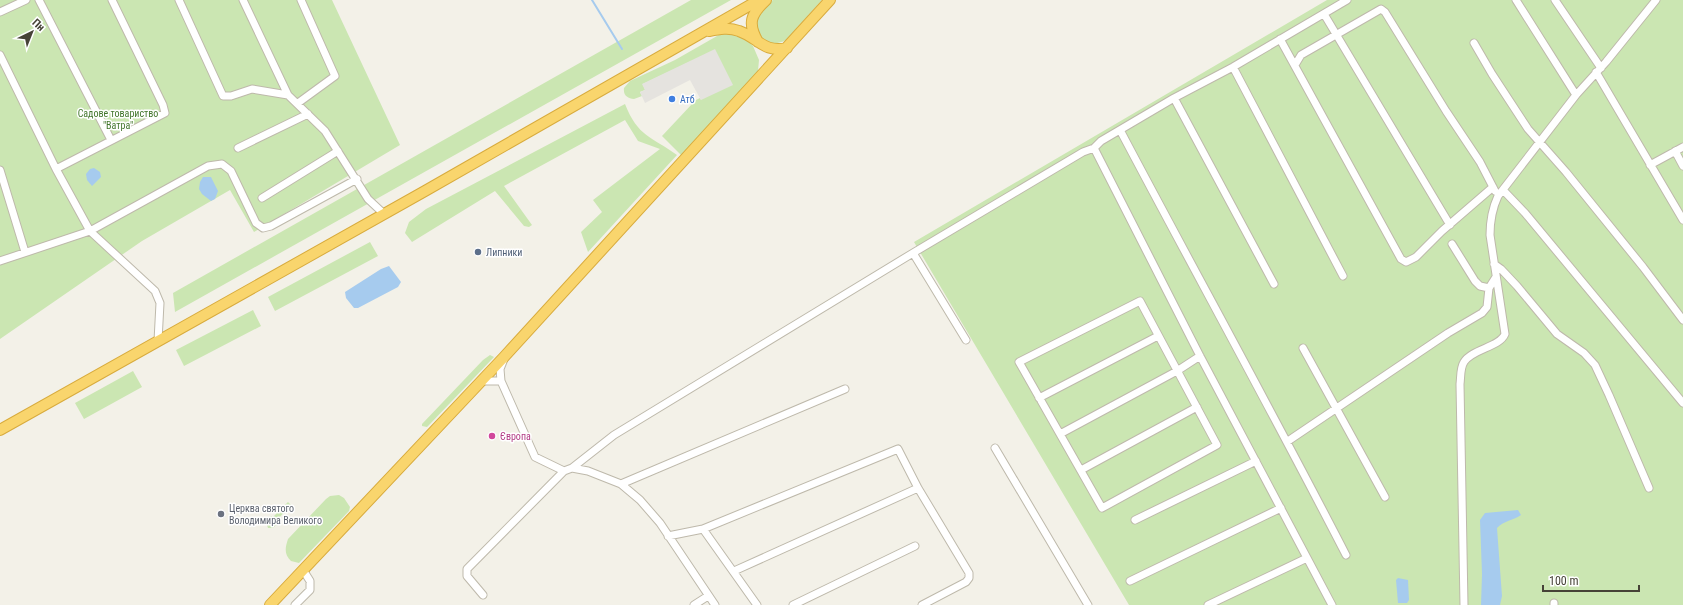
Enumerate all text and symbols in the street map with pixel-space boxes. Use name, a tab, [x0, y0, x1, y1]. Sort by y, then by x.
north arrow	[12, 12, 52, 52]
text: Пн	[30, 16, 47, 34]
marker: Атб	[667, 94, 677, 104]
place label: Атб	[680, 94, 695, 105]
park label: Садове товариство "Ватра"	[78, 108, 158, 131]
marker: Липники	[473, 247, 483, 257]
place label: Липники	[486, 247, 522, 258]
marker: Європа	[487, 431, 497, 441]
place label: Європа	[500, 431, 531, 442]
place label: Церква святого Володимира Великого	[229, 503, 322, 526]
marker: Церква святого Володимира Великого	[216, 509, 226, 519]
scale bar	[1543, 567, 1639, 593]
text: 100 m	[1549, 574, 1579, 588]

